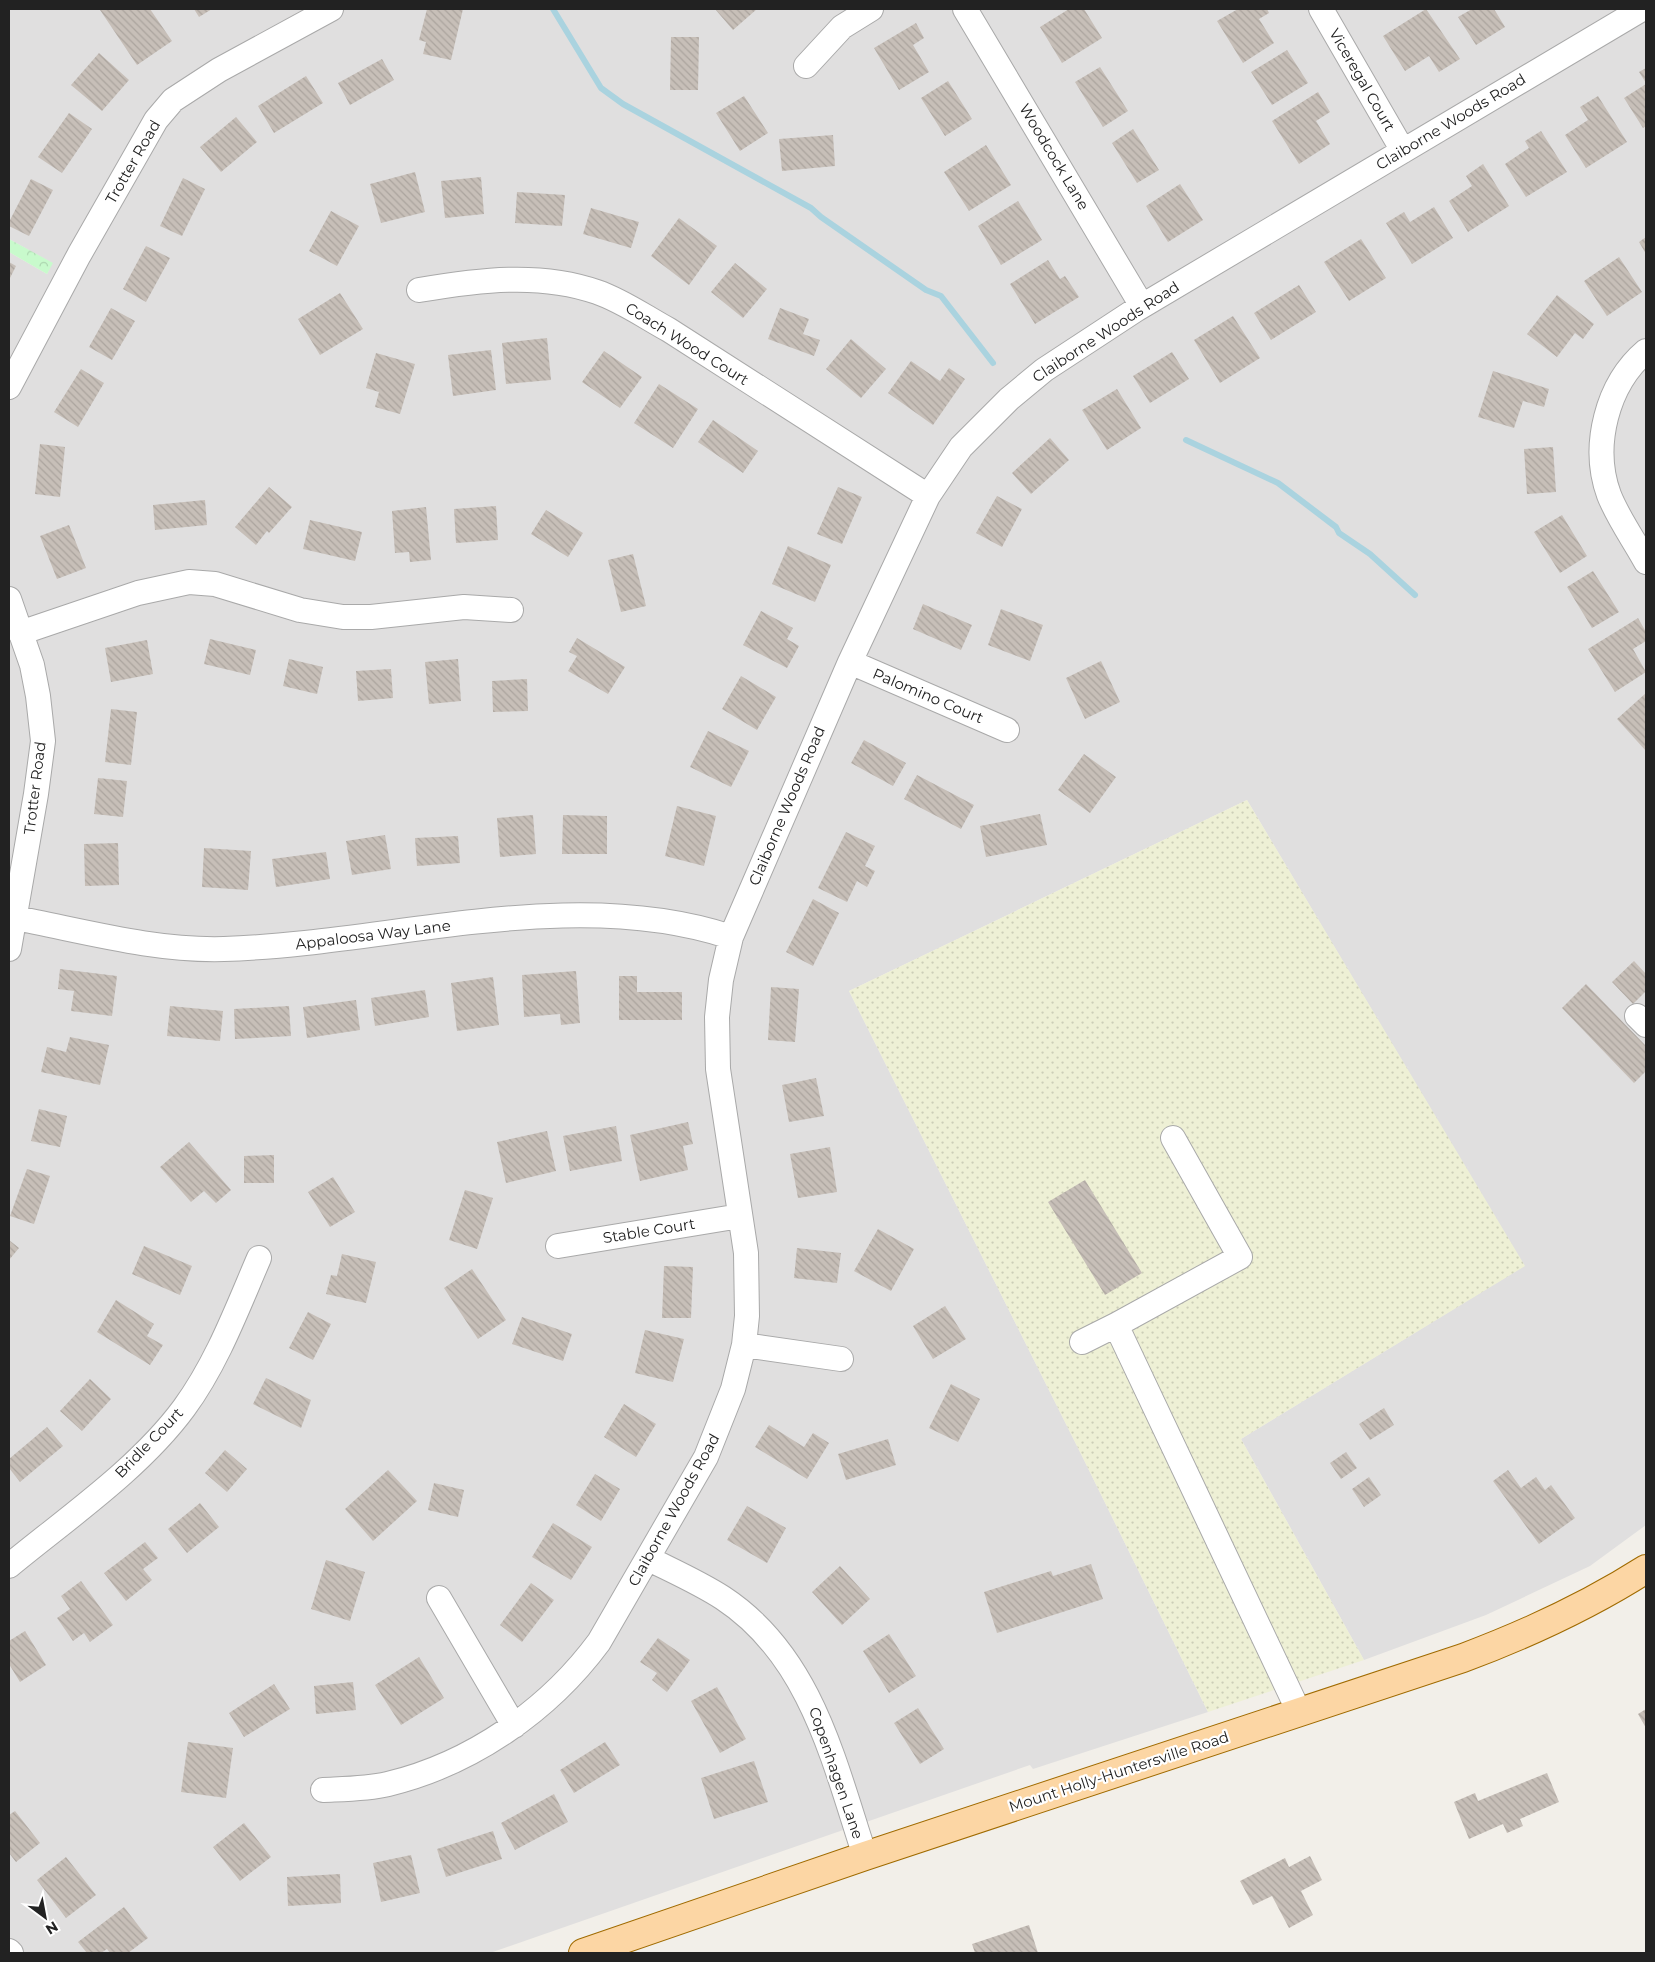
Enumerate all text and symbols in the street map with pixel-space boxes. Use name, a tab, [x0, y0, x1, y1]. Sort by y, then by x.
street label: Viceregal Court	[1325, 25, 1400, 135]
street label: Claiborne Woods Road	[1372, 69, 1529, 174]
street label: Woodcock Lane	[1015, 100, 1094, 213]
street label: Trotter Road	[101, 116, 164, 207]
street label: Claiborne Woods Road	[1029, 277, 1183, 386]
street label: Coach Wood Court	[622, 298, 752, 389]
street label: Palomino Court	[870, 664, 986, 727]
street label: Claiborne Woods Road	[744, 723, 829, 888]
street label: Trotter Road	[19, 740, 50, 836]
street label: Appaloosa Way Lane	[294, 916, 452, 953]
street label: Stable Court	[601, 1214, 696, 1247]
street label: Bridle Court	[110, 1403, 187, 1482]
street label: Claiborne Woods Road	[624, 1430, 723, 1589]
street label: Copenhagen Lane	[805, 1704, 868, 1841]
street label: Mount Holly-Huntersville Road	[1006, 1727, 1231, 1816]
north arrow	[20, 1892, 70, 1942]
text: N	[42, 1917, 61, 1939]

